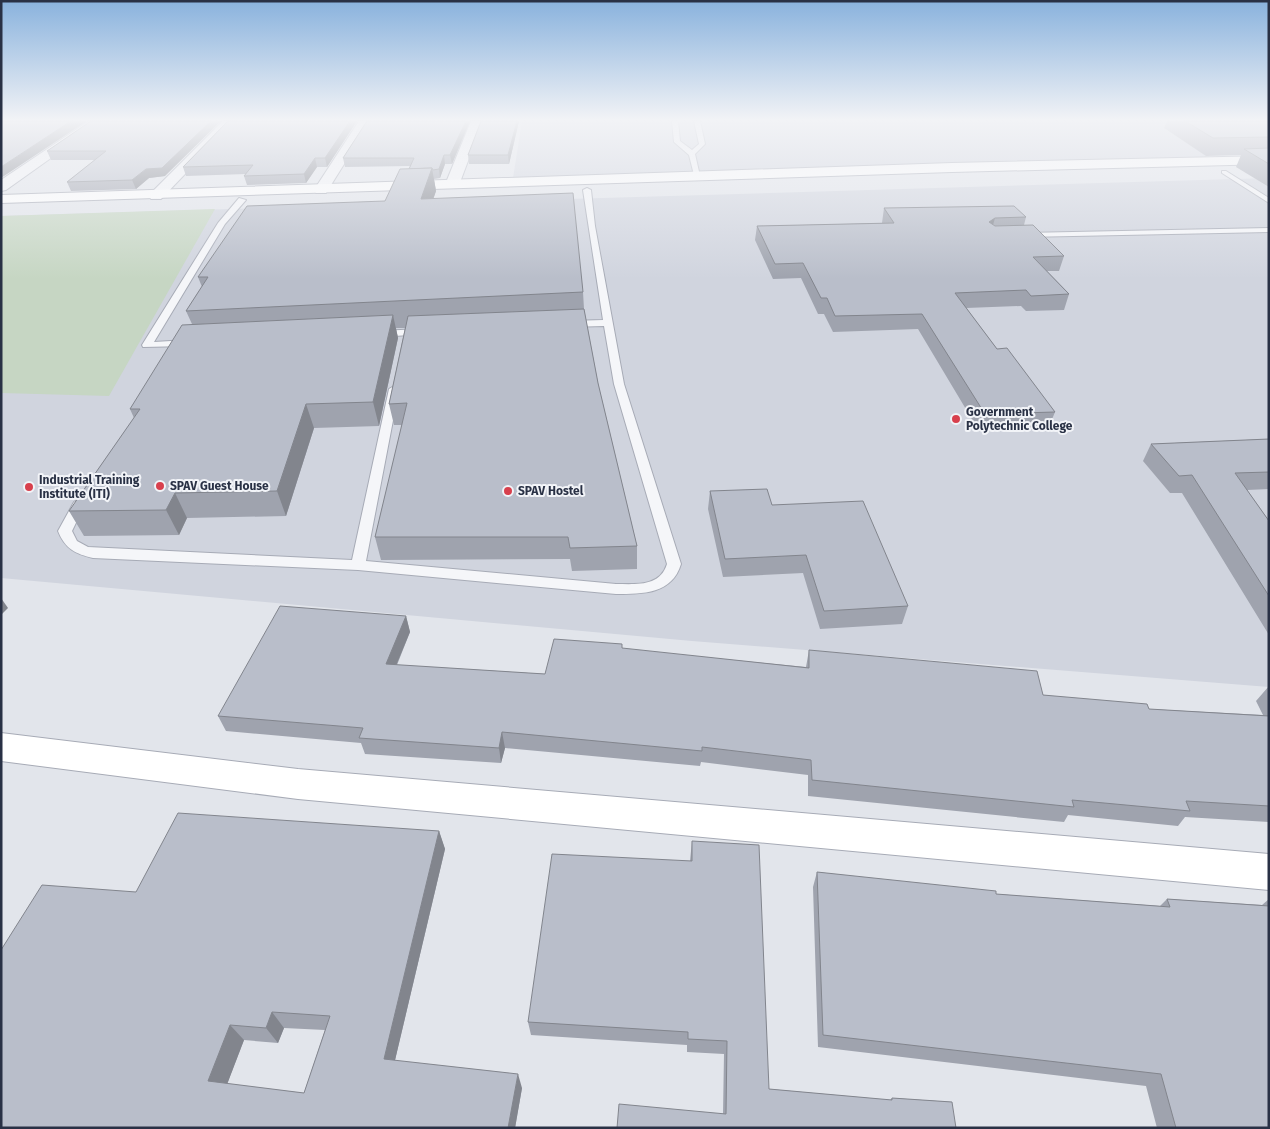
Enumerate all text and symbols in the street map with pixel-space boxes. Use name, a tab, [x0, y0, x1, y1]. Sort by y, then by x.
place label: Government Polytechnic College	[966, 405, 1073, 433]
marker: Government Polytechnic College	[950, 413, 962, 425]
place label: Industrial Training Institute (ITI)	[39, 473, 140, 501]
place label: SPAV Guest House	[170, 479, 269, 493]
marker: SPAV Guest House	[154, 480, 166, 492]
marker: Industrial Training Institute (ITI)	[23, 481, 35, 493]
place label: SPAV Hostel	[518, 484, 584, 498]
marker: SPAV Hostel	[502, 485, 514, 497]

